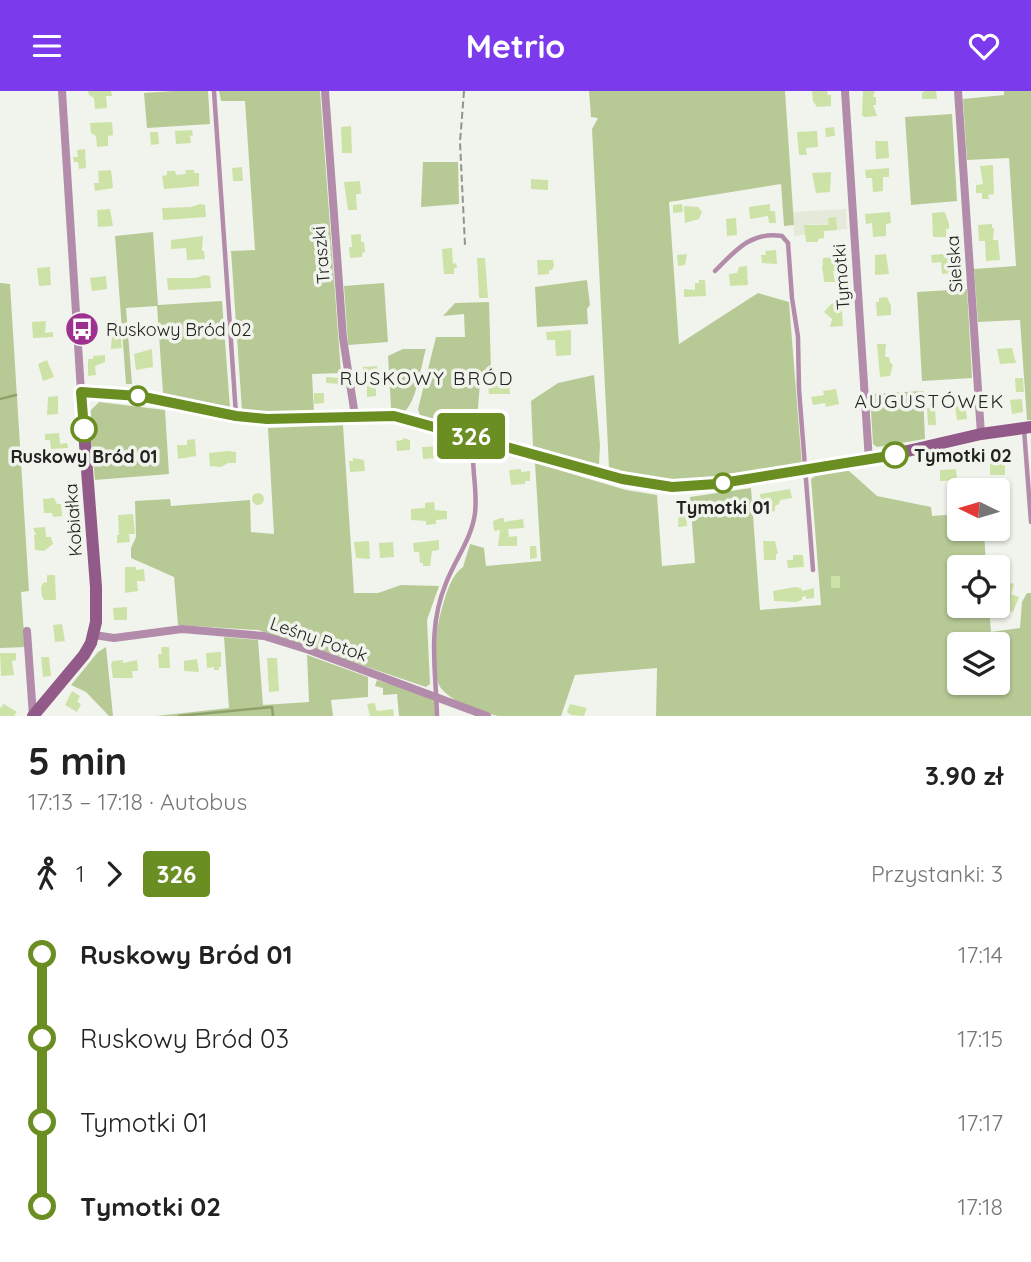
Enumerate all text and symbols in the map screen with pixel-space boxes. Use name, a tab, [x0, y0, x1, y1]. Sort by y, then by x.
text: Metrio	[466, 26, 565, 66]
icon: menu	[28, 27, 66, 65]
icon: heart	[965, 27, 1003, 65]
street label: Traszki	[307, 225, 335, 285]
street label: Sielska	[941, 235, 967, 293]
street label: Tymotki	[827, 243, 855, 311]
bus stop icon: Ruskowy Bród 02	[63, 310, 101, 348]
place label: Ruskowy Bród 02	[106, 318, 251, 341]
district label: RUSKOWY BRÓD	[340, 366, 514, 390]
unlabelled marker	[128, 386, 148, 406]
district label: AUGUSTÓWEK	[855, 389, 1005, 413]
line badge: 326	[431, 413, 511, 459]
marker: Ruskowy Bród 01	[71, 416, 97, 442]
text: 326	[451, 421, 491, 451]
marker: Tymotki 02	[882, 442, 908, 468]
place label: Tymotki 02	[914, 444, 1012, 467]
place label: Ruskowy Bród 01	[10, 445, 158, 468]
marker: Tymotki 01	[713, 473, 733, 493]
north arrow	[947, 478, 1010, 541]
map controls	[947, 478, 1010, 695]
street label: Kobiałka	[59, 483, 87, 557]
place label: Tymotki 01	[676, 496, 770, 519]
button: locate	[947, 555, 1010, 618]
street label: Leśny Potok	[267, 612, 371, 666]
button: layers	[947, 632, 1010, 695]
text: 5 min	[28, 737, 127, 785]
text: 3.90 zł	[925, 759, 1003, 792]
text: 17:13 – 17:18 · Autobus	[28, 787, 247, 816]
icon: walk	[28, 855, 66, 893]
icon: forward	[95, 855, 133, 893]
text: 1	[76, 859, 85, 888]
text: 326	[157, 859, 196, 889]
text: Przystanki: 3	[871, 859, 1003, 888]
text: Ruskowy Bród 01	[80, 938, 293, 971]
text: 17:14	[958, 940, 1003, 969]
text: Ruskowy Bród 03	[80, 1022, 289, 1055]
text: 17:15	[957, 1024, 1003, 1053]
text: Tymotki 01	[80, 1106, 208, 1139]
text: 17:17	[958, 1108, 1003, 1137]
text: Tymotki 02	[80, 1190, 221, 1223]
text: 17:18	[957, 1192, 1003, 1221]

